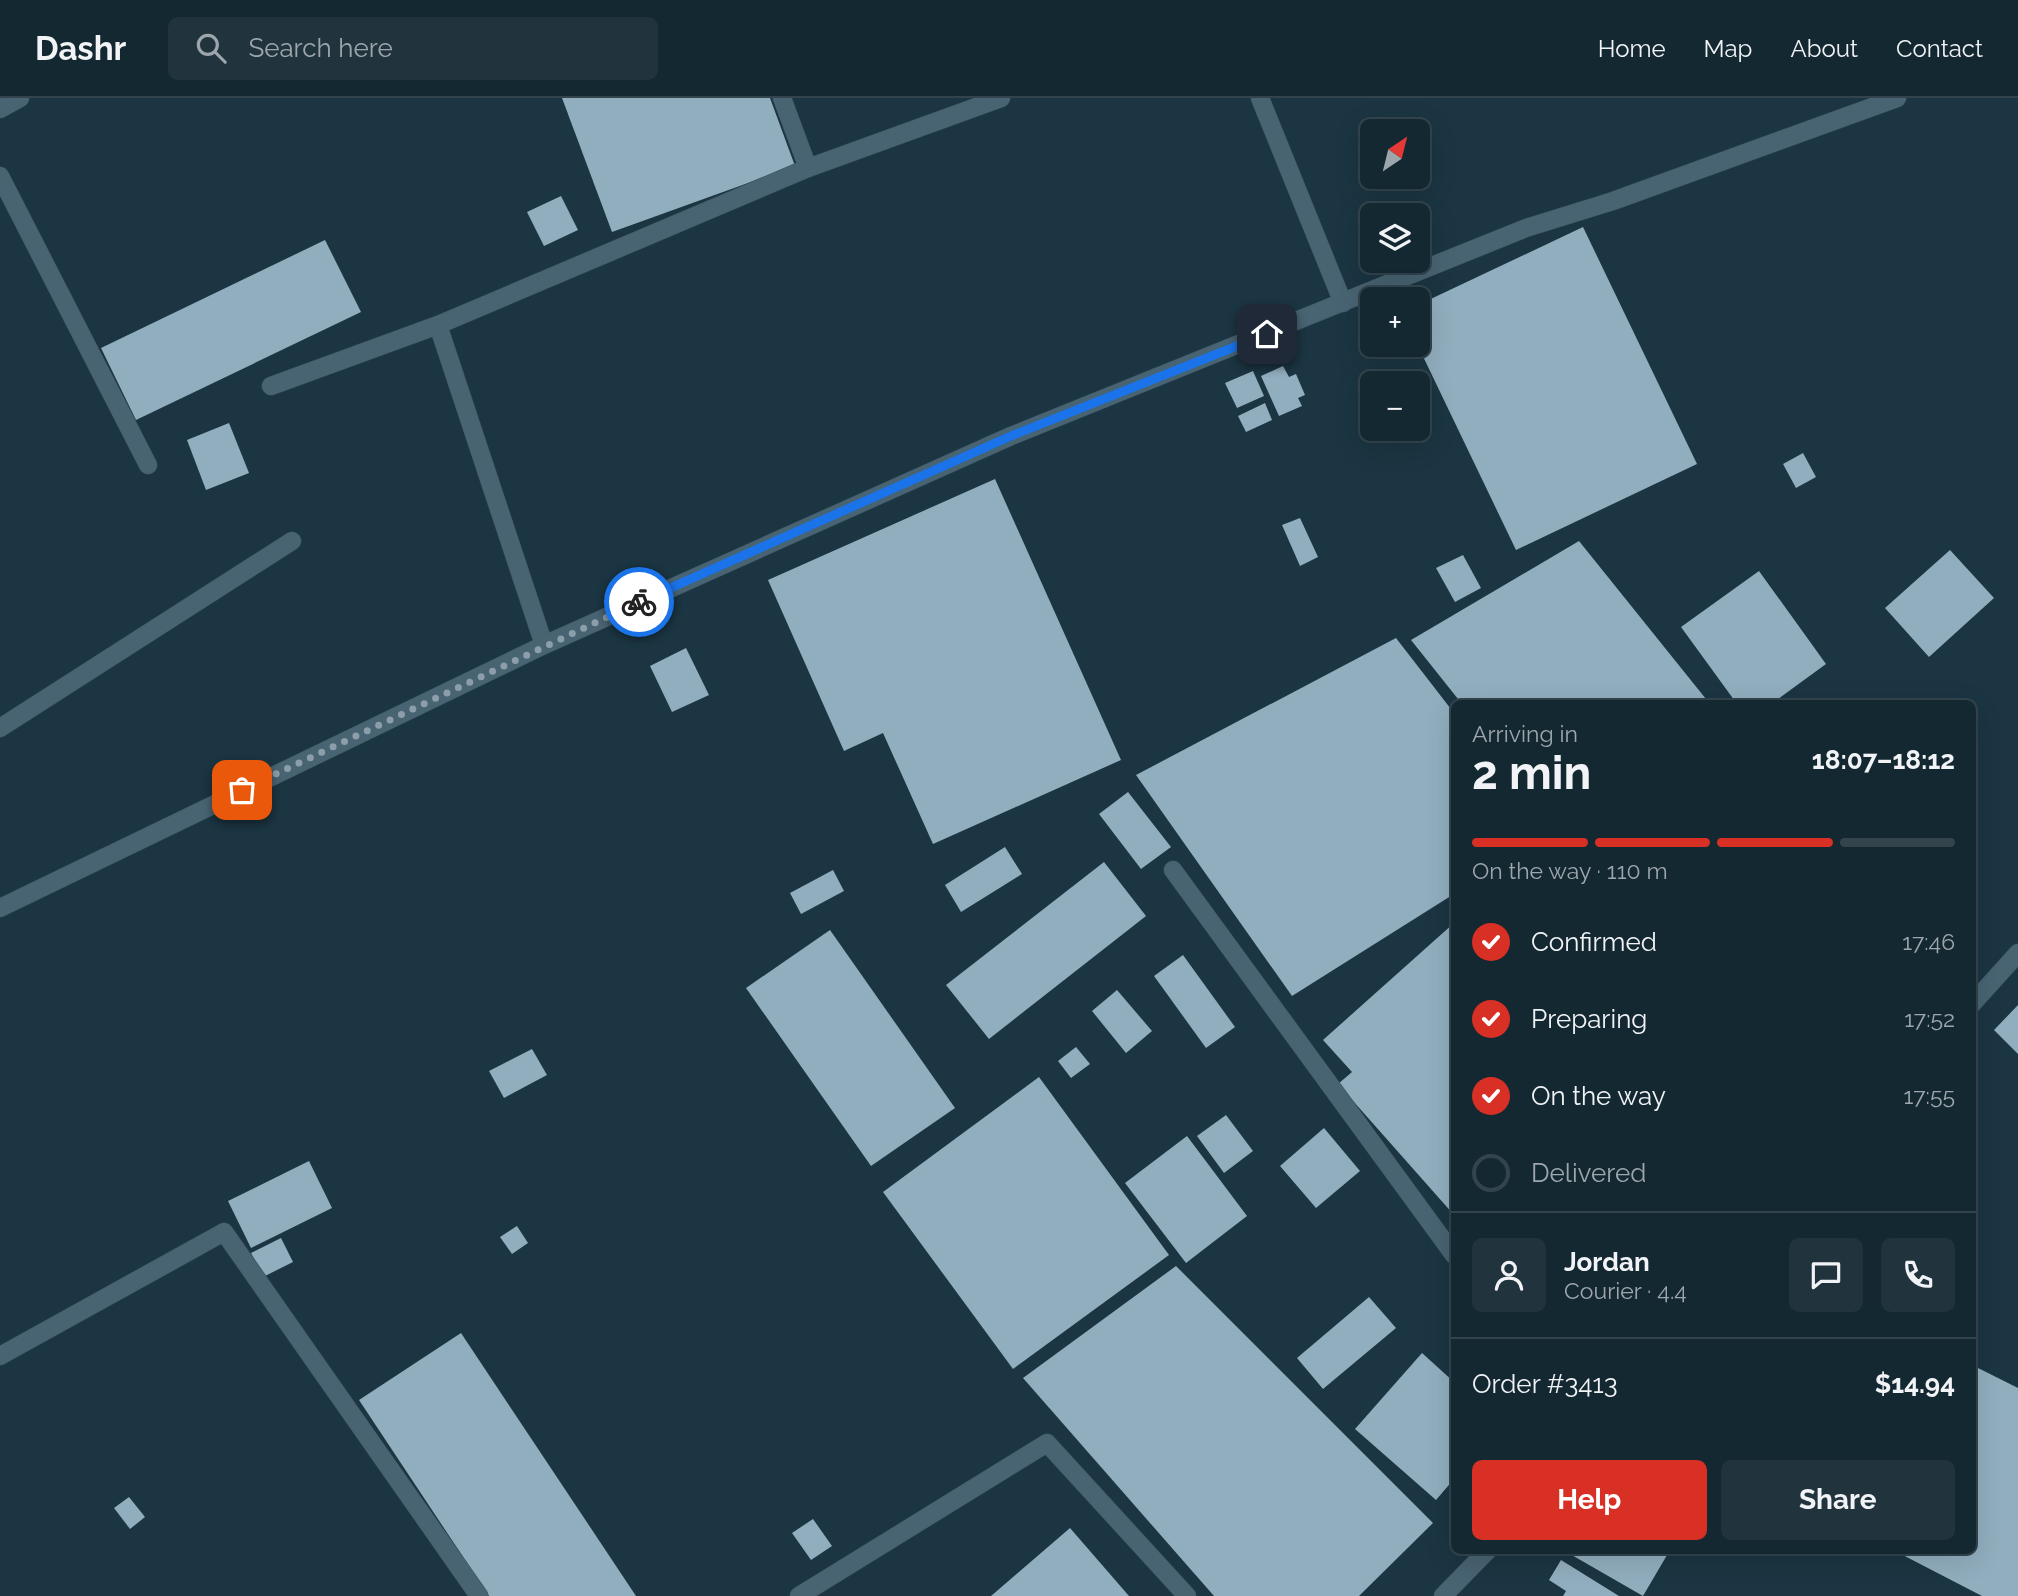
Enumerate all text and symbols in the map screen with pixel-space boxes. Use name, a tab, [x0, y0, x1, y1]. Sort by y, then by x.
search box	[168, 17, 658, 80]
text: Dashr	[35, 29, 126, 68]
icon: search	[192, 29, 230, 67]
text: Search here	[248, 33, 393, 63]
text: Home	[1598, 34, 1666, 63]
text: Map	[1704, 34, 1752, 63]
text: About	[1790, 34, 1858, 63]
text: Contact	[1896, 34, 1983, 63]
north arrow	[1360, 119, 1430, 189]
map controls	[1360, 119, 1430, 441]
button: layers	[1360, 203, 1430, 273]
button: +	[1360, 287, 1430, 357]
pin	[1237, 304, 1297, 364]
icon: home	[1248, 315, 1286, 353]
button: −	[1360, 371, 1430, 441]
courier	[604, 567, 674, 637]
icon: bike	[620, 583, 658, 621]
text: Arriving in	[1472, 720, 1578, 747]
text: 18:07–18:12	[1812, 745, 1955, 775]
text: 2 min	[1472, 746, 1591, 800]
pin	[212, 760, 272, 820]
icon: bag	[223, 771, 261, 809]
text: On the way · 110 m	[1472, 857, 1668, 884]
icon: check	[1472, 923, 1510, 961]
text: Confirmed	[1531, 927, 1657, 957]
text: 17:46	[1902, 928, 1955, 955]
icon: check	[1472, 1000, 1510, 1038]
text: Preparing	[1531, 1004, 1647, 1034]
text: 17:52	[1904, 1005, 1955, 1032]
icon: check	[1472, 1077, 1510, 1115]
text: On the way	[1531, 1081, 1666, 1111]
text: 17:55	[1904, 1082, 1955, 1109]
text: Delivered	[1531, 1158, 1646, 1188]
button: person	[1472, 1238, 1546, 1312]
button: chat	[1789, 1238, 1863, 1312]
button: phone	[1881, 1238, 1955, 1312]
text: Jordan	[1564, 1247, 1650, 1277]
text: Courier · 4.4	[1564, 1277, 1687, 1304]
text: Order #3413	[1472, 1369, 1618, 1399]
text: $14.94	[1875, 1369, 1955, 1399]
button: Help	[1472, 1460, 1707, 1540]
button: Share	[1721, 1460, 1955, 1540]

